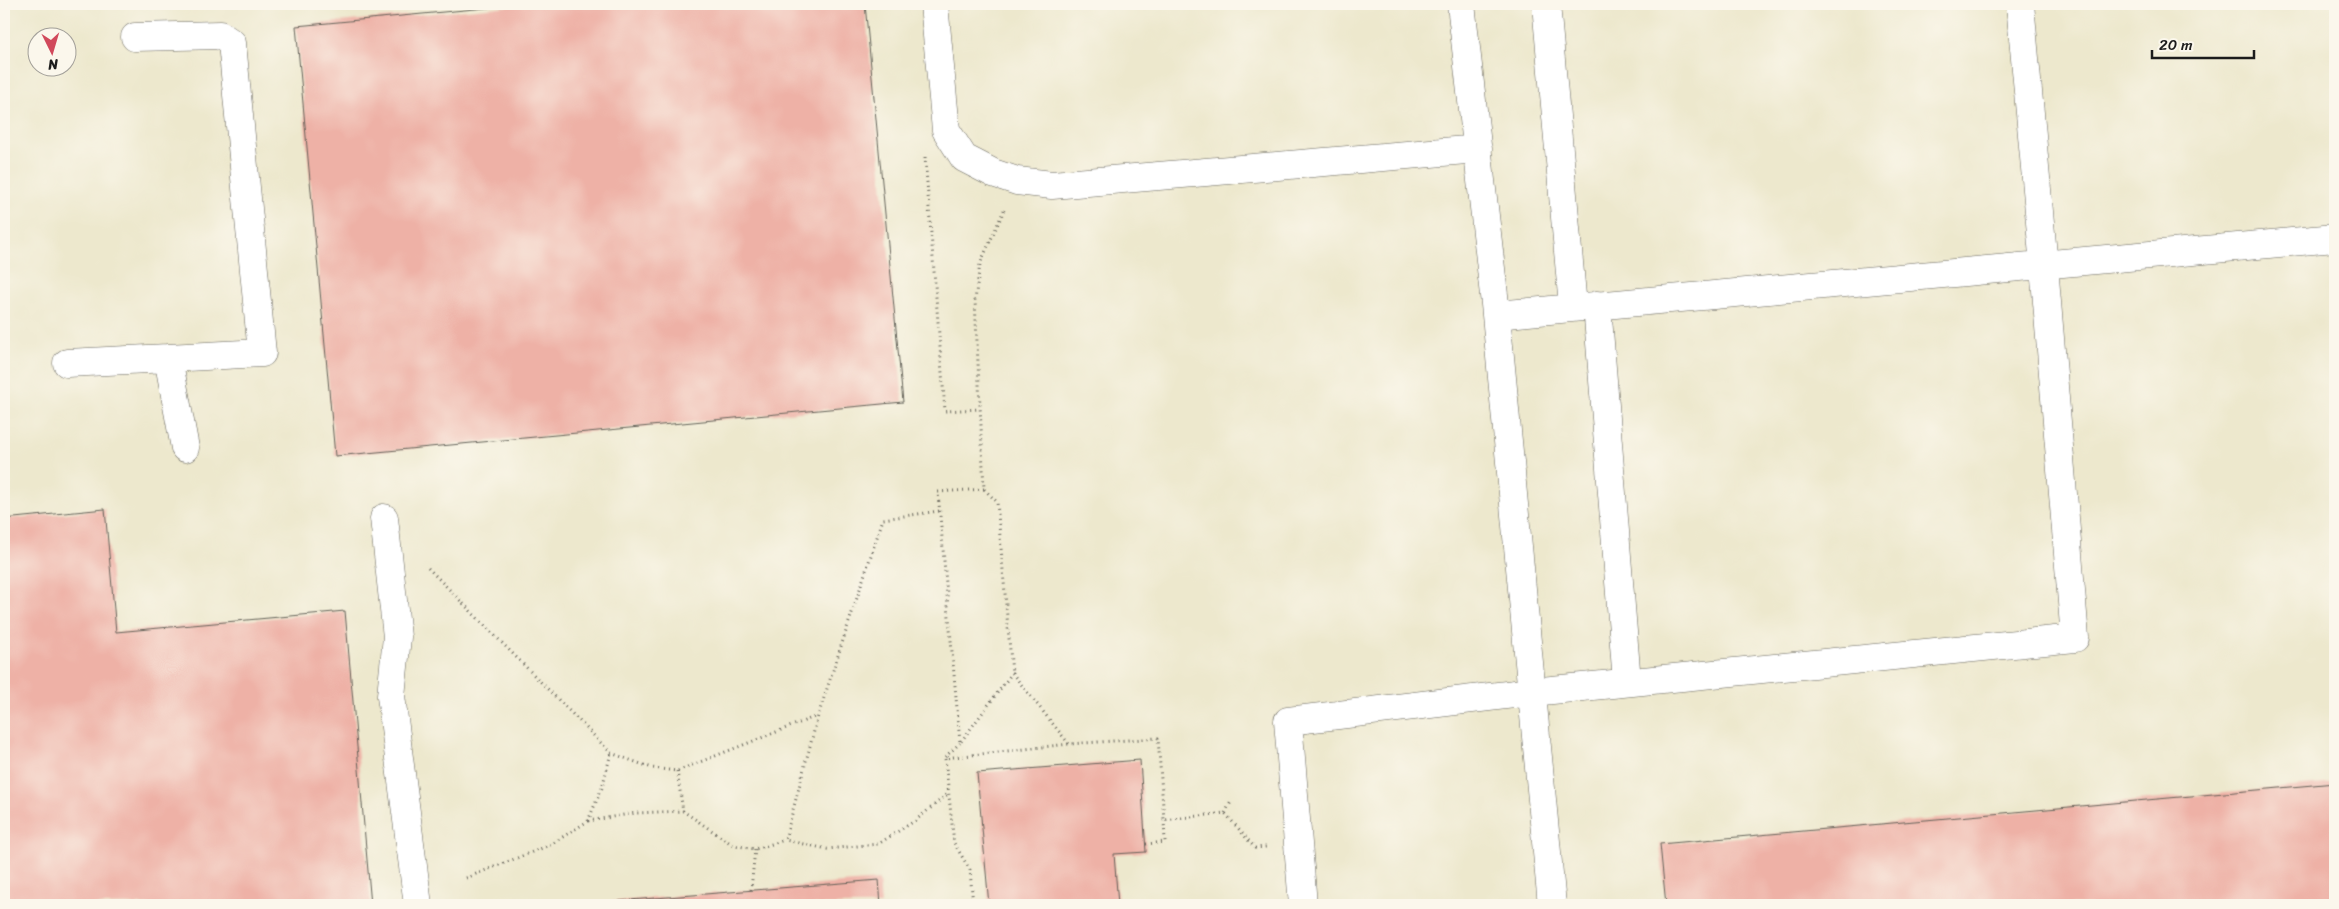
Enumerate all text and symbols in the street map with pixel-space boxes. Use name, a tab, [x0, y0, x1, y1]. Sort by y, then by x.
north arrow	[28, 28, 78, 78]
scale bar	[2152, 28, 2254, 60]
text: 20 m	[2159, 32, 2193, 58]
text: N	[47, 51, 60, 77]

